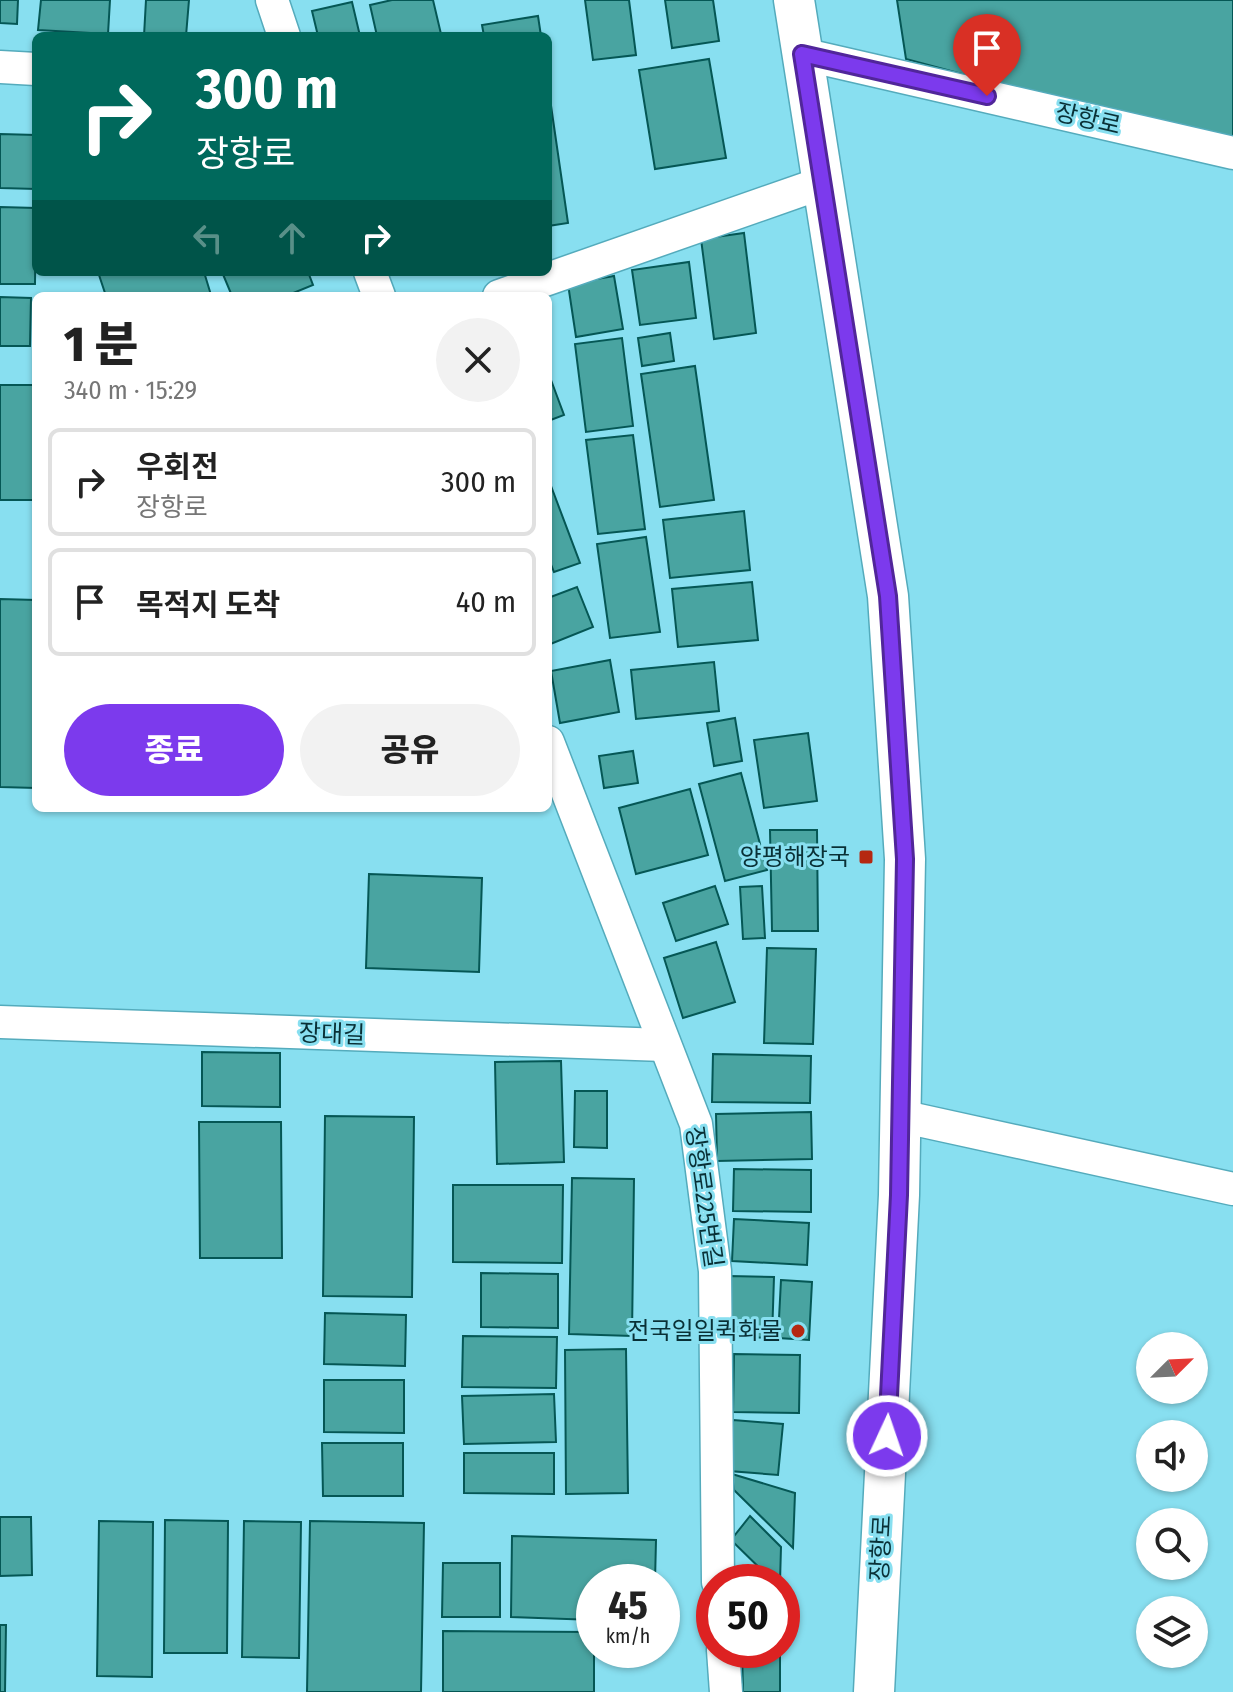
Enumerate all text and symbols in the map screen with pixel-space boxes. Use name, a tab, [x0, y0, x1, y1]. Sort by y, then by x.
pin	[953, 14.0, 1021, 96]
icon: arrive	[965, 26, 1009, 70]
text: 300 m	[196, 56, 338, 123]
icon: right	[64, 64, 168, 168]
street label: 장항로	[1053, 98, 1123, 140]
text: 장항로	[196, 132, 295, 176]
icon: left	[186, 216, 230, 260]
icon: ahead	[270, 216, 314, 260]
icon: right	[354, 216, 398, 260]
text: 1 분	[64, 316, 139, 374]
button: close	[436, 318, 520, 402]
text: 340 m · 15:29	[64, 375, 197, 406]
text: 우회전	[136, 449, 219, 485]
icon: right	[68, 460, 112, 504]
text: 300 m	[441, 464, 516, 500]
text: 장항로	[136, 492, 208, 523]
icon: arrive	[68, 580, 112, 624]
text: 40 m	[456, 584, 516, 620]
text: 목적지 도착	[136, 587, 280, 623]
button: 종료	[64, 704, 284, 796]
button: 공유	[300, 704, 520, 796]
place label: 양평해장국	[740, 843, 850, 871]
marker: 양평해장국	[857, 848, 875, 866]
street label: 장대길	[298, 1019, 366, 1049]
street label: 장항로225번길	[680, 1124, 728, 1270]
place label: 전국일일퀵화물	[627, 1317, 782, 1345]
marker: 전국일일퀵화물	[789, 1322, 807, 1340]
north arrow	[1136, 1332, 1208, 1404]
map controls	[1136, 1332, 1208, 1668]
position arrow	[845, 1394, 929, 1478]
button: sound	[1136, 1420, 1208, 1492]
button: search	[1136, 1508, 1208, 1580]
street label: 장항로	[865, 1514, 897, 1582]
speed limit sign: 50	[696, 1564, 800, 1668]
text: 45	[608, 1582, 648, 1630]
button: layers	[1136, 1596, 1208, 1668]
text: km/h	[606, 1624, 650, 1648]

